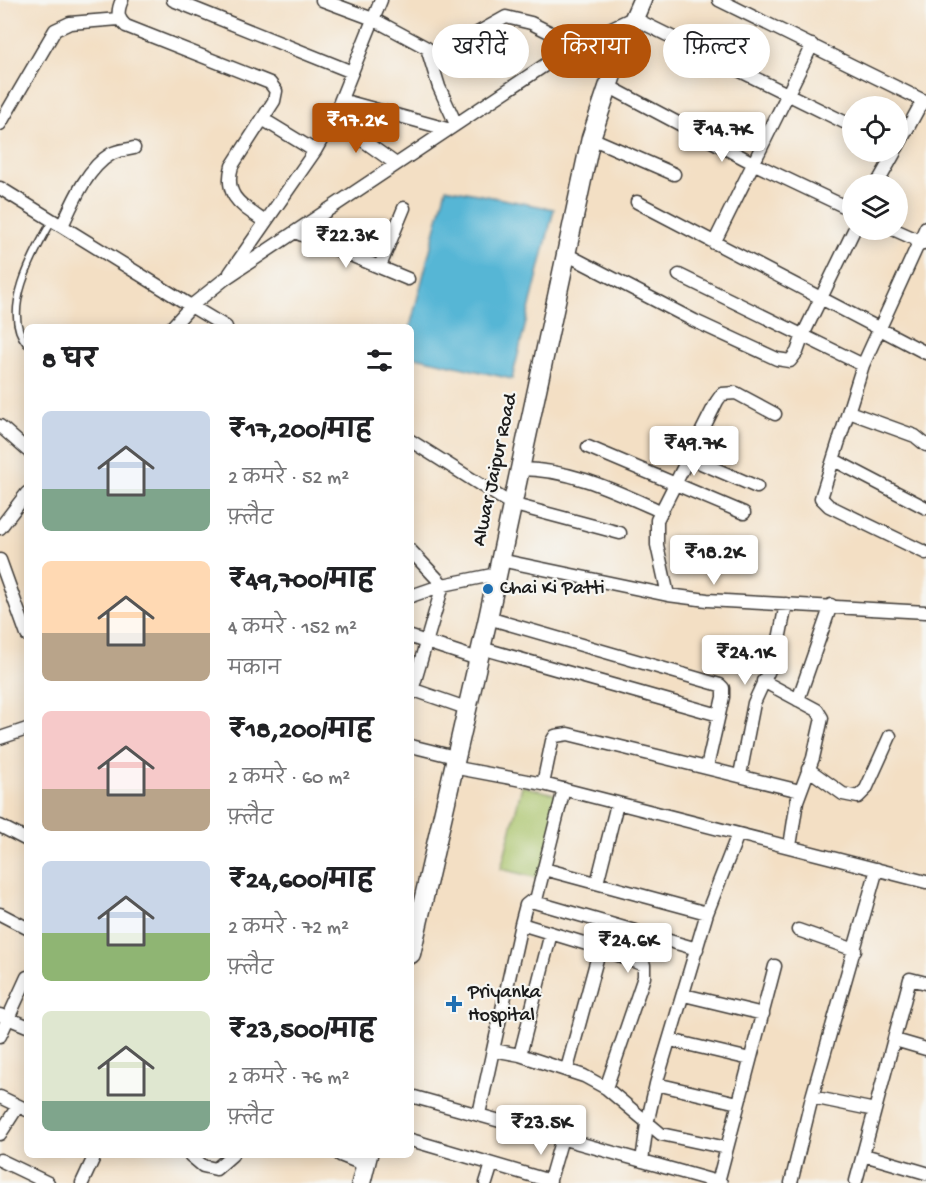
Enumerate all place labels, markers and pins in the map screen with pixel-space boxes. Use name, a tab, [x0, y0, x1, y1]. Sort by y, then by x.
pin: ₹17.2K	[307, 103, 405, 154]
pin: ₹14.7K	[673, 112, 771, 163]
pin: ₹22.3K	[297, 218, 395, 269]
pin: ₹49.7K	[645, 426, 743, 477]
pin: ₹18.2K	[665, 535, 763, 586]
place label: Chai Ki Patti	[500, 578, 605, 601]
marker: Chai Ki Patti	[481, 582, 495, 596]
pin: ₹24.1K	[696, 635, 794, 686]
pin: ₹24.6K	[579, 923, 677, 974]
place label: Priyanka Hospital	[467, 982, 542, 1028]
marker: Priyanka Hospital	[445, 995, 463, 1013]
pin: ₹23.5K	[492, 1105, 590, 1156]

